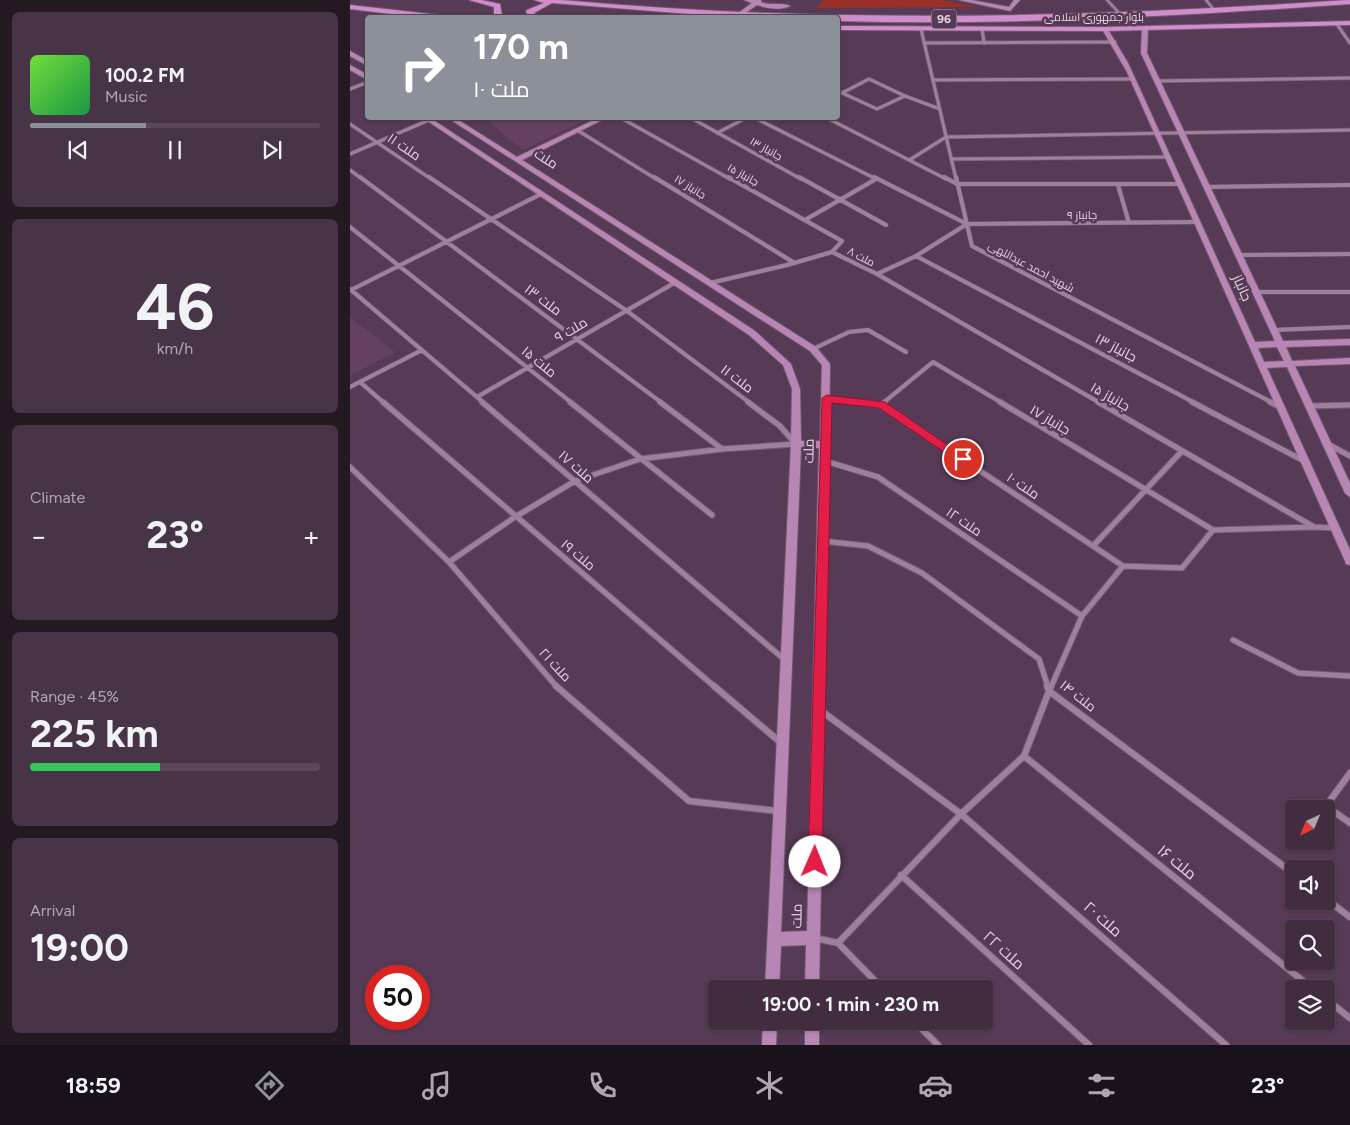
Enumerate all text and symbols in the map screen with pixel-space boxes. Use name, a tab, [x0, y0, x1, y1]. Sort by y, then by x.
road number: 96	[932, 10, 956, 28]
street label: بلوار جمهوری اسلامی	[1044, 11, 1144, 24]
text: 170 m	[473, 26, 569, 68]
icon: right	[390, 35, 455, 100]
text: 100.2 FM	[105, 64, 185, 87]
text: ملت ۱۰	[473, 76, 530, 103]
text: Music	[105, 87, 147, 106]
street label: ملت ۱۱	[384, 130, 424, 164]
street label: جانباز ۱۳	[747, 135, 785, 163]
icon: previous	[64, 136, 92, 164]
icon: pause	[161, 136, 189, 164]
icon: next	[258, 136, 286, 164]
street label: ملت	[531, 145, 561, 173]
street label: جانباز ۱۵	[725, 161, 761, 189]
street label: جانباز ۱۷	[672, 172, 708, 202]
street label: جانباز ۹	[1067, 209, 1097, 222]
street label: شهید احمد عبداللهی	[986, 239, 1076, 295]
street label: ملت ۸	[845, 245, 877, 269]
text: 46	[136, 267, 214, 345]
street label: جانباز	[1228, 271, 1255, 304]
street label: ملت ۱۳	[521, 281, 565, 319]
street label: ملت ۹	[551, 314, 591, 346]
street label: جانباز ۱۳	[1092, 330, 1140, 366]
text: km/h	[157, 339, 193, 358]
street label: ملت ۱۵	[518, 343, 560, 381]
street label: ملت ۱۱	[717, 361, 757, 397]
street label: جانباز ۱۵	[1087, 379, 1133, 415]
street label: جانباز ۱۷	[1027, 401, 1073, 439]
street label: ملت	[800, 438, 818, 464]
pin	[942, 438, 984, 480]
icon: arrive	[949, 445, 977, 473]
street label: ملت ۱۷	[555, 447, 597, 487]
street label: ملت ۱۰	[1003, 469, 1043, 503]
text: Climate	[30, 488, 85, 507]
street label: ملت ۱۲	[943, 504, 985, 540]
text: 23°	[146, 512, 204, 558]
text: −	[30, 519, 47, 553]
text: +	[303, 519, 320, 553]
street label: ملت ۱۹	[557, 536, 599, 574]
street label: ملت ۲۱	[535, 645, 575, 685]
street label: ملت ۱۴	[1056, 676, 1100, 716]
text: Range · 45%	[30, 687, 119, 706]
text: 225 km	[30, 711, 159, 757]
north arrow	[1285, 800, 1335, 850]
map controls	[1285, 800, 1335, 1030]
position arrow	[788, 835, 840, 887]
street label: ملت ۱۶	[1154, 841, 1200, 883]
button: sound	[1285, 860, 1335, 910]
street label: ملت ۲۰	[1080, 897, 1126, 941]
text: Arrival	[30, 901, 75, 920]
street label: ملت	[788, 903, 806, 929]
button: search	[1285, 920, 1335, 970]
text: 19:00	[30, 925, 129, 971]
street label: ملت ۲۲	[979, 927, 1029, 973]
speed limit sign: 50	[365, 965, 430, 1030]
button: layers	[1285, 980, 1335, 1030]
text: 19:00 · 1 min · 230 m	[762, 993, 939, 1016]
icon: directions	[252, 1068, 287, 1103]
icon: music	[419, 1068, 454, 1103]
icon: phone	[585, 1068, 620, 1103]
icon: climate	[752, 1068, 787, 1103]
icon: car	[918, 1068, 953, 1103]
icon: filters	[1084, 1068, 1119, 1103]
text: 18:59	[66, 1072, 121, 1099]
text: 23°	[1251, 1072, 1284, 1099]

